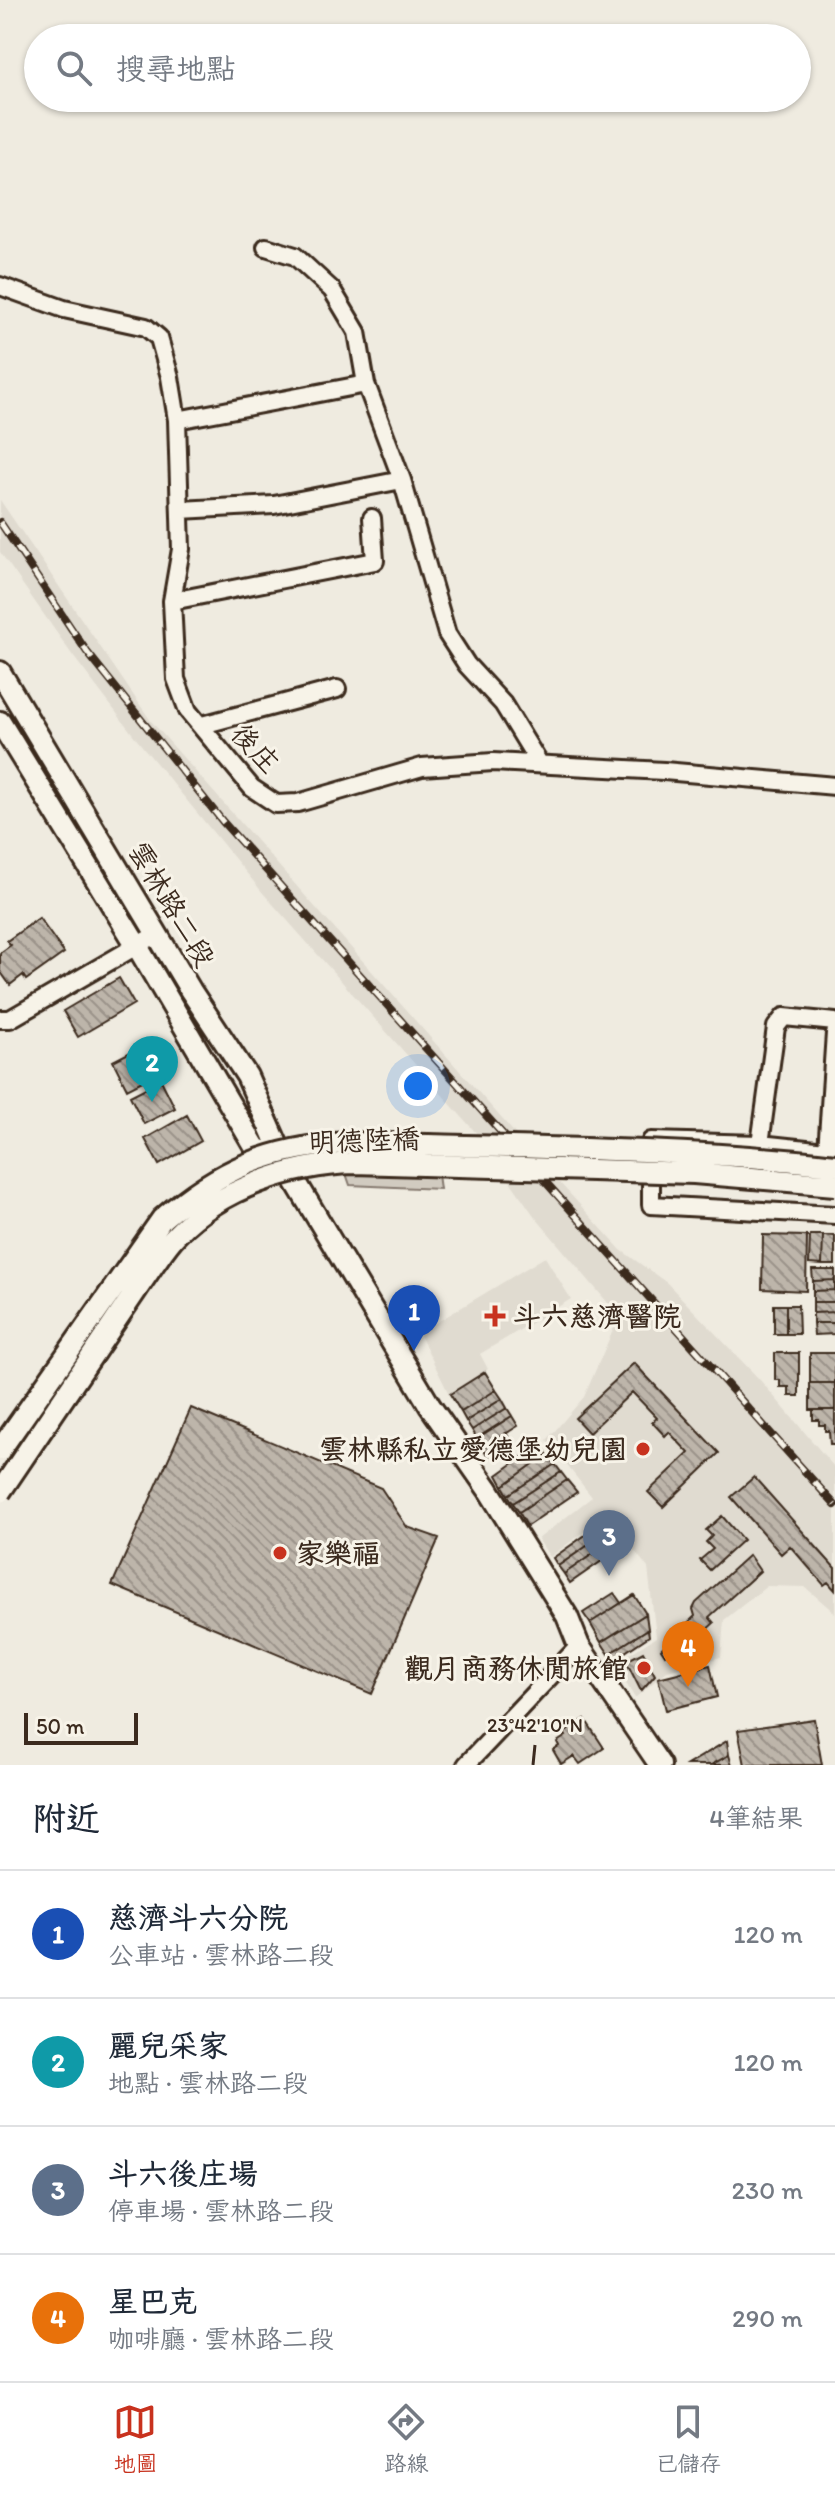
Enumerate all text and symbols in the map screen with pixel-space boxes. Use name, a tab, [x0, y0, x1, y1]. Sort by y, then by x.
search box	[24, 24, 811, 112]
icon: search	[52, 46, 96, 90]
text: 搜尋地點	[116, 50, 236, 87]
street label: 後庄	[225, 716, 287, 780]
street label: 雲林路二段	[121, 835, 223, 973]
pin: 2	[126, 1036, 178, 1102]
your location	[398, 1066, 438, 1106]
street label: 明德陸橋	[307, 1121, 421, 1159]
pin: 1	[388, 1285, 440, 1351]
place label: 斗六慈濟醫院	[513, 1299, 681, 1333]
marker: 斗六慈濟醫院	[484, 1305, 506, 1327]
place label: 雲林縣私立愛德堡幼兒園	[319, 1432, 627, 1466]
marker: 雲林縣私立愛德堡幼兒園	[634, 1440, 652, 1458]
pin: 3	[583, 1510, 635, 1576]
place label: 家樂福	[296, 1536, 380, 1570]
marker: 家樂福	[271, 1544, 289, 1562]
pin: 4	[662, 1621, 714, 1687]
place label: 觀月商務休閒旅館	[404, 1651, 628, 1685]
marker: 觀月商務休閒旅館	[635, 1659, 653, 1677]
scale bar	[24, 1709, 138, 1745]
text: 50 m	[36, 1713, 85, 1740]
text: 23°42'10"N	[487, 1713, 583, 1737]
text: 附近	[32, 1798, 100, 1839]
text: 4筆結果	[709, 1802, 803, 1834]
text: 慈濟斗六分院	[108, 1899, 288, 1936]
text: 1	[52, 1918, 64, 1950]
text: 120 m	[734, 1918, 803, 1950]
text: 公車站 · 雲林路二段	[108, 1939, 334, 1971]
text: 麗兒采家	[108, 2027, 228, 2064]
text: 2	[51, 2046, 65, 2078]
text: 120 m	[734, 2046, 803, 2078]
text: 地點 · 雲林路二段	[108, 2067, 308, 2099]
text: 斗六後庄場	[108, 2155, 258, 2192]
text: 3	[51, 2174, 65, 2206]
text: 230 m	[731, 2174, 803, 2206]
text: 停車場 · 雲林路二段	[108, 2195, 334, 2227]
text: 星巴克	[108, 2283, 198, 2320]
text: 4	[50, 2302, 66, 2334]
text: 290 m	[732, 2302, 803, 2334]
text: 咖啡廳 · 雲林路二段	[108, 2323, 334, 2355]
tab: 地圖	[113, 2400, 158, 2477]
tab: 路線	[384, 2400, 429, 2477]
tab: 已儲存	[655, 2400, 722, 2477]

